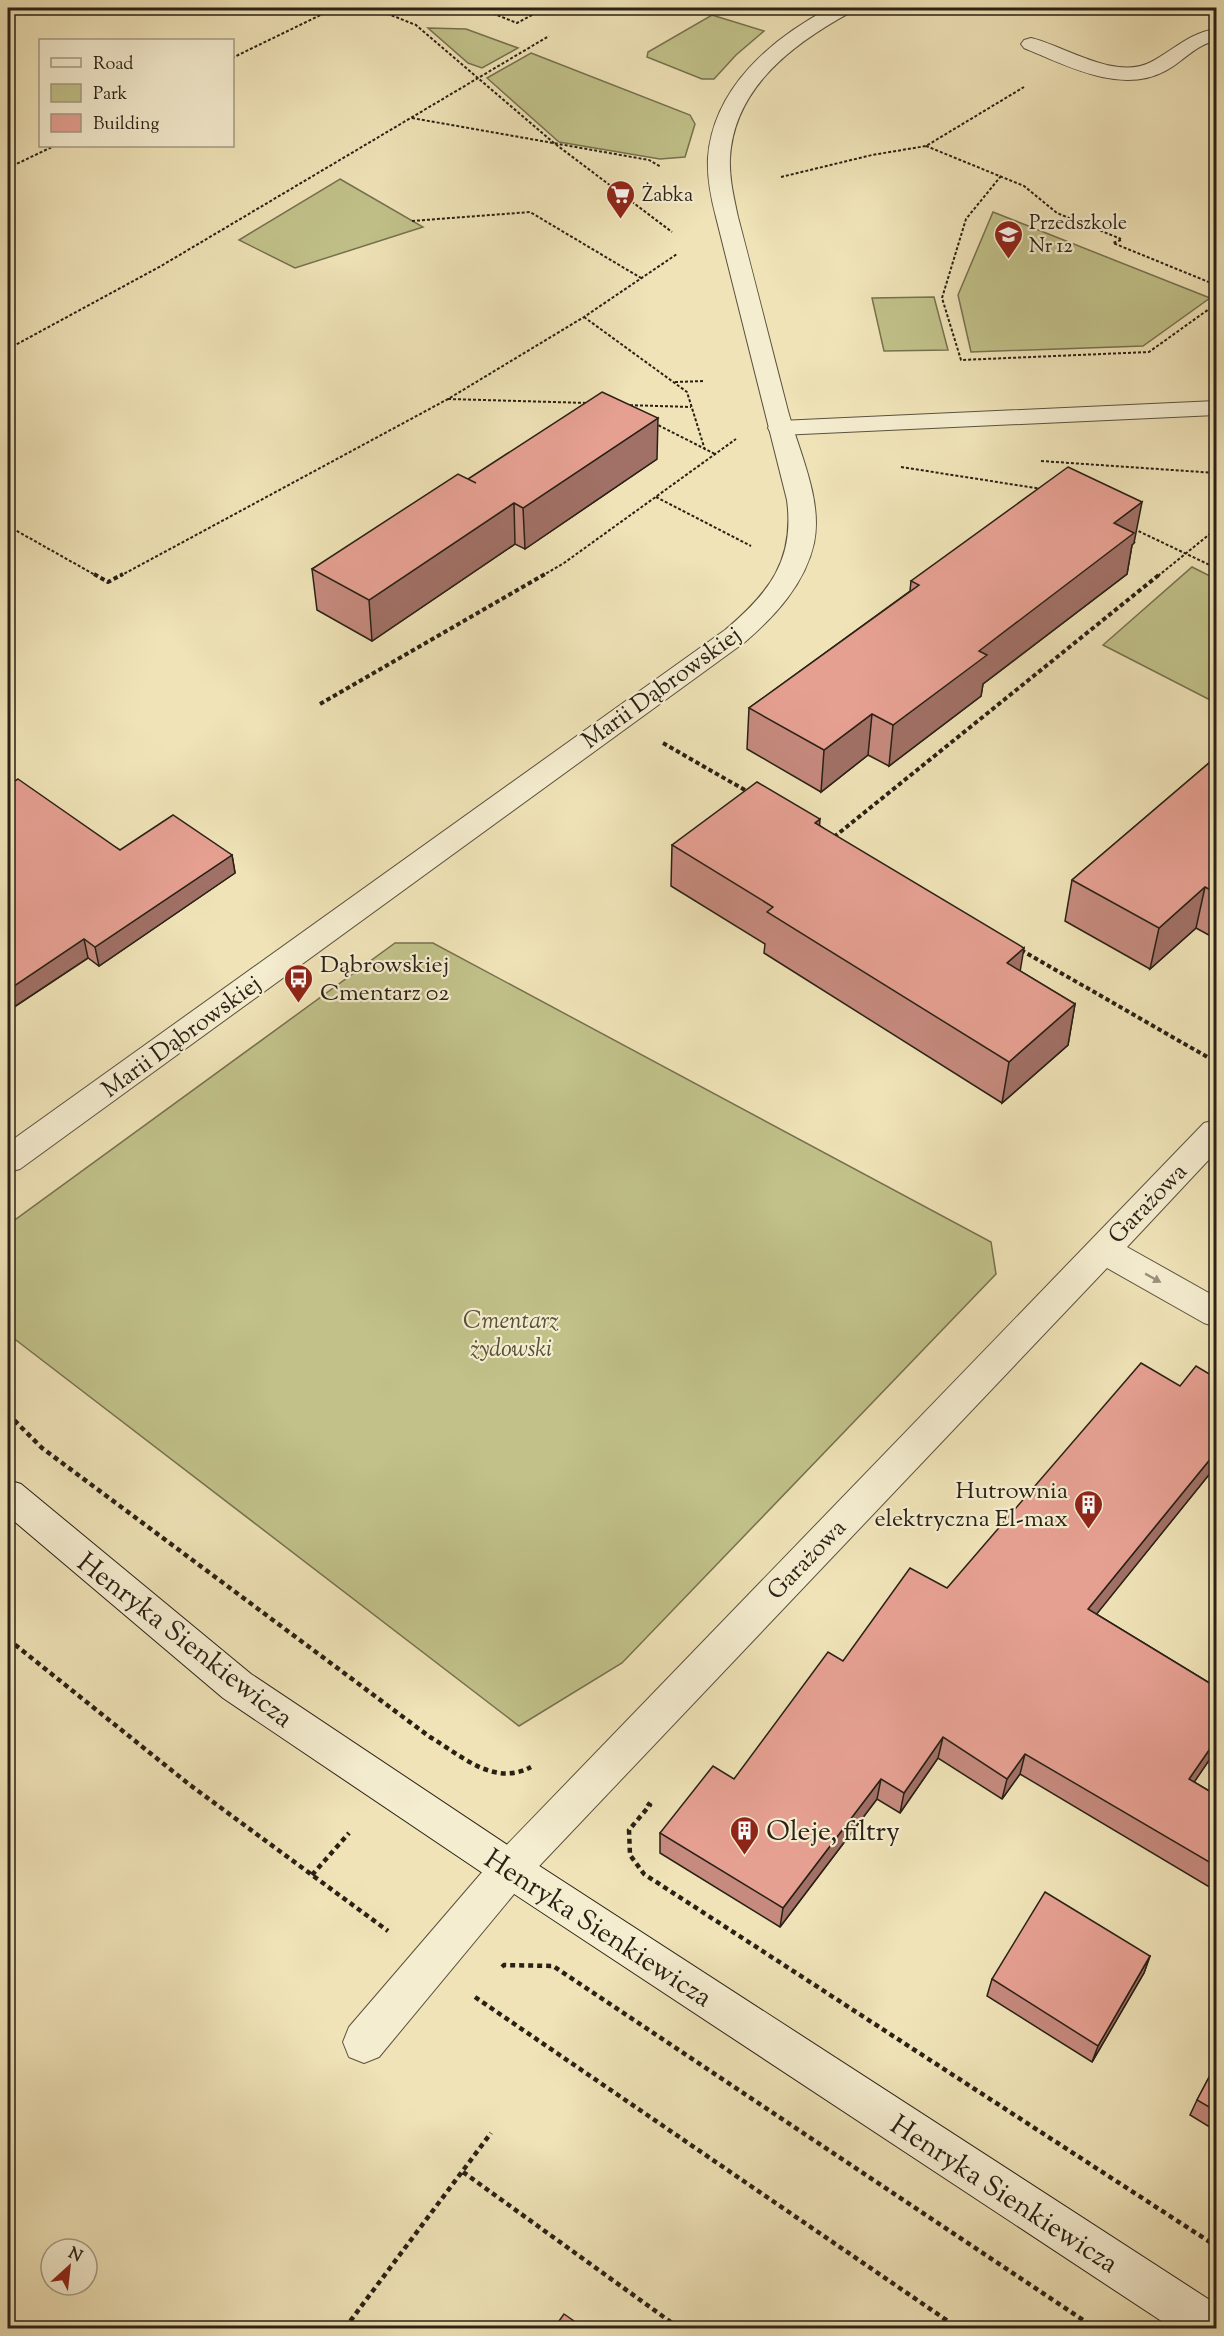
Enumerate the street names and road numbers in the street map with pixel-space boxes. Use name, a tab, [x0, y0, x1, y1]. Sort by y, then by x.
street label: Marii Dąbrowskiej	[575, 619, 749, 758]
street label: Marii Dąbrowskiej	[95, 968, 269, 1107]
street label: Garażowa	[1101, 1156, 1196, 1253]
street label: Garażowa	[760, 1512, 855, 1609]
street label: Henryka Sienkiewicza	[68, 1544, 301, 1739]
street label: Henryka Sienkiewicza	[476, 1841, 719, 2018]
street label: Henryka Sienkiewicza	[882, 2107, 1125, 2284]

